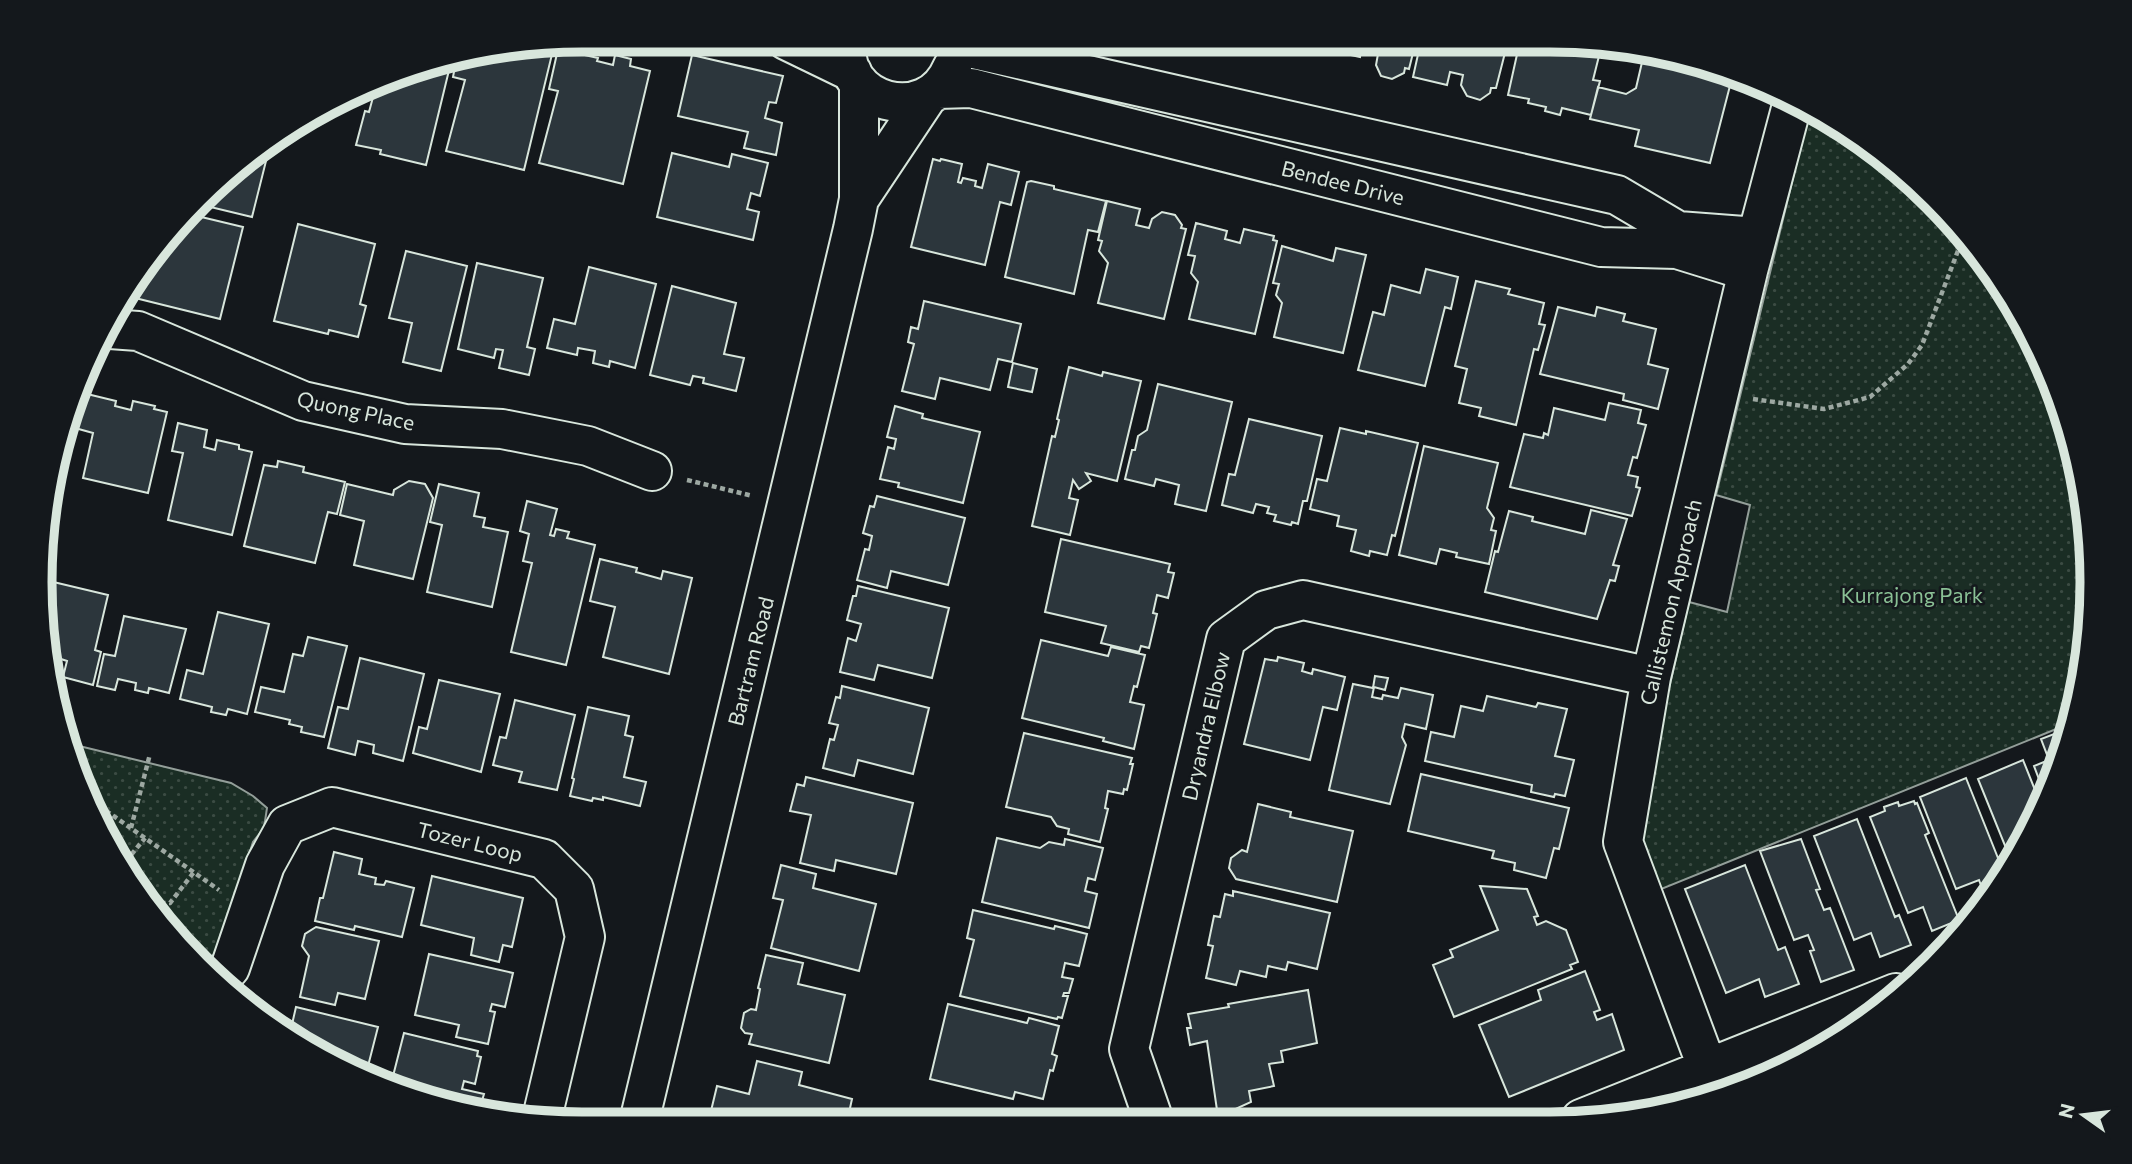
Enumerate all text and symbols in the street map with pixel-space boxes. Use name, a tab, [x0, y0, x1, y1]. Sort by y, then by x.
street label: Bendee Drive	[1279, 155, 1407, 209]
street label: Quong Place	[295, 385, 417, 435]
street label: Callistemon Approach	[1634, 497, 1706, 707]
park label: Kurrajong Park	[1841, 582, 1983, 607]
street label: Bartram Road	[722, 594, 778, 728]
street label: Dryandra Elbow	[1176, 649, 1234, 803]
street label: Tozer Loop	[415, 816, 525, 866]
north arrow	[2048, 1080, 2118, 1150]
text: N	[2053, 1101, 2079, 1120]

